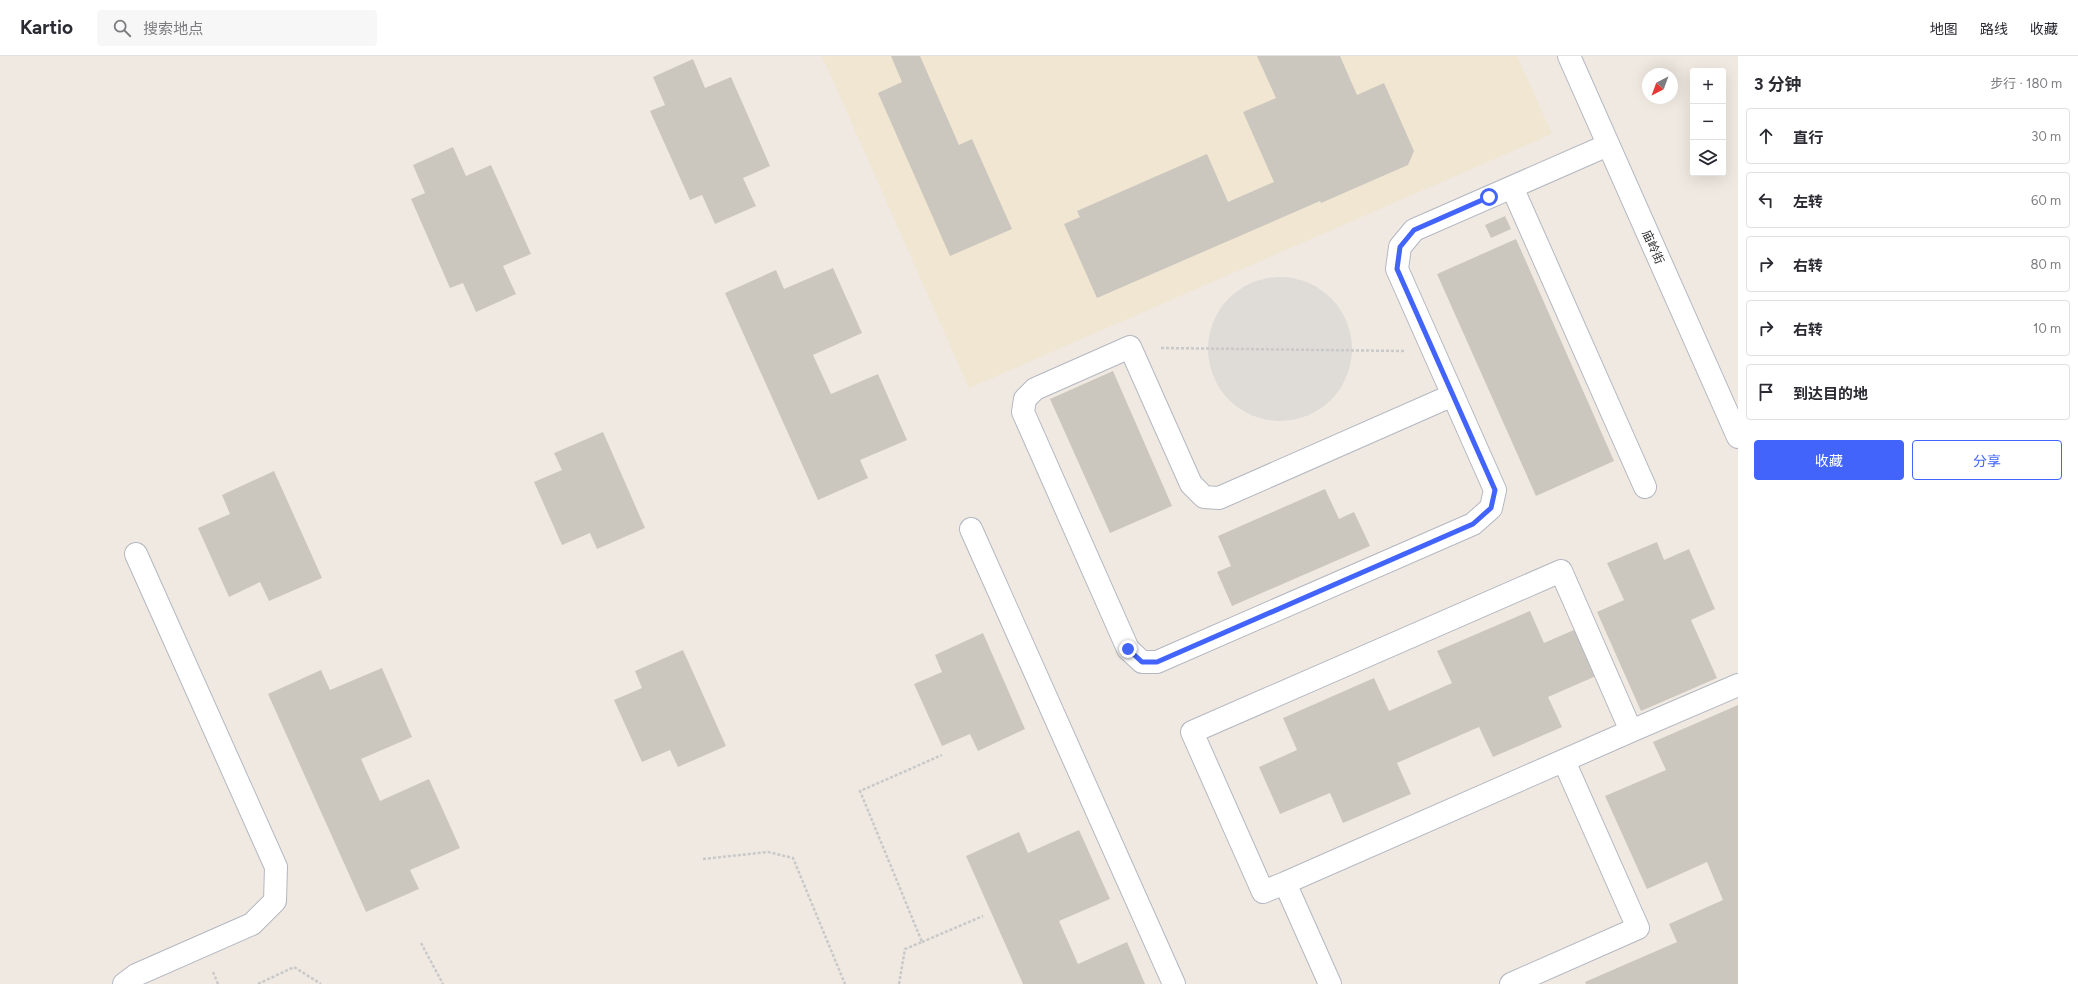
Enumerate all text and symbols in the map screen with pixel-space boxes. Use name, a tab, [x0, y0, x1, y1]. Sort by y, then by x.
search box	[97, 10, 377, 46]
text: Kartio	[20, 16, 73, 39]
icon: search	[111, 17, 133, 39]
text: 搜索地点	[143, 20, 203, 38]
text: 地图	[1930, 21, 1958, 38]
text: 路线	[1980, 21, 2008, 38]
text: 收藏	[2030, 21, 2058, 38]
north arrow	[1642, 68, 1678, 104]
map controls	[1690, 68, 1726, 176]
button: +	[1690, 68, 1726, 104]
text: 3 分钟	[1754, 74, 1802, 94]
text: 步行 · 180 m	[1990, 76, 2062, 91]
button: −	[1690, 104, 1726, 140]
icon: ahead	[1755, 125, 1777, 147]
text: 直行	[1793, 129, 1823, 147]
text: 30 m	[2031, 129, 2061, 144]
button: layers	[1690, 140, 1726, 176]
route start	[1480, 188, 1498, 206]
icon: left	[1755, 189, 1777, 211]
text: 左转	[1793, 193, 1823, 211]
text: 60 m	[2031, 193, 2061, 208]
street label: 庙岭街	[1639, 228, 1667, 266]
icon: right	[1755, 253, 1777, 275]
text: 右转	[1793, 257, 1823, 275]
text: 80 m	[2030, 257, 2061, 272]
icon: right	[1755, 317, 1777, 339]
text: 右转	[1793, 321, 1823, 339]
text: 10 m	[2033, 321, 2061, 336]
icon: arrive	[1755, 381, 1777, 403]
text: 到达目的地	[1793, 385, 1868, 403]
button: 收藏	[1754, 440, 1904, 480]
button: 分享	[1912, 440, 2062, 480]
route end	[1119, 640, 1137, 658]

